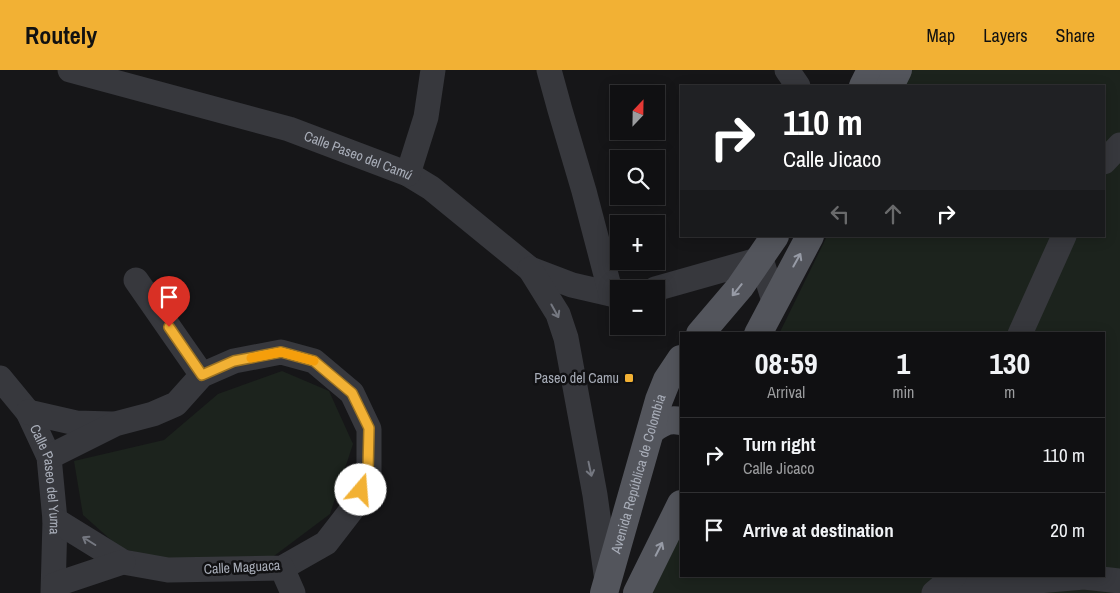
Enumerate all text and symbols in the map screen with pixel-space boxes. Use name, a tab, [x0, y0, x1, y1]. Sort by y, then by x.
text: Routely	[25, 19, 97, 51]
text: Map	[927, 23, 955, 48]
text: Layers	[983, 23, 1028, 48]
text: Share	[1056, 23, 1095, 48]
north arrow	[610, 85, 665, 140]
map controls	[610, 85, 665, 335]
text: 110 m	[783, 99, 863, 146]
icon: right	[700, 105, 765, 170]
street label: Calle Paseo del Camú	[302, 127, 416, 184]
text: Calle Jicaco	[783, 144, 881, 174]
button: search	[610, 150, 665, 205]
icon: left	[826, 200, 854, 228]
icon: ahead	[879, 200, 907, 228]
icon: right	[932, 200, 960, 228]
button: +	[610, 215, 665, 270]
one-way arrow	[792, 252, 802, 267]
pin	[148, 276, 190, 327]
button: −	[610, 280, 665, 335]
icon: arrive	[155, 283, 183, 311]
one-way arrow	[731, 283, 742, 296]
one-way arrow	[550, 303, 560, 318]
text: 08:59	[755, 343, 818, 383]
text: 1	[897, 343, 910, 383]
text: 130	[989, 343, 1030, 383]
place label: Paseo del Camu	[534, 369, 619, 387]
marker: Paseo del Camu	[623, 372, 635, 384]
text: Arrival	[767, 381, 805, 403]
text: min	[892, 381, 914, 403]
text: m	[1004, 381, 1015, 403]
street label: Avenida República de Colombia	[606, 391, 670, 557]
street label: Calle Paseo del Yuma	[26, 421, 64, 535]
text: Turn right	[743, 431, 815, 457]
icon: right	[700, 441, 728, 469]
text: 110 m	[1043, 442, 1085, 468]
text: Calle Jicaco	[743, 457, 814, 479]
one-way arrow	[585, 460, 595, 476]
position arrow	[334, 463, 386, 515]
icon: arrive	[700, 516, 728, 544]
text: Arrive at destination	[743, 517, 894, 543]
text: 20 m	[1050, 517, 1085, 543]
one-way arrow	[83, 536, 97, 546]
one-way arrow	[654, 542, 664, 557]
street label: Calle Maguaca	[203, 556, 281, 578]

